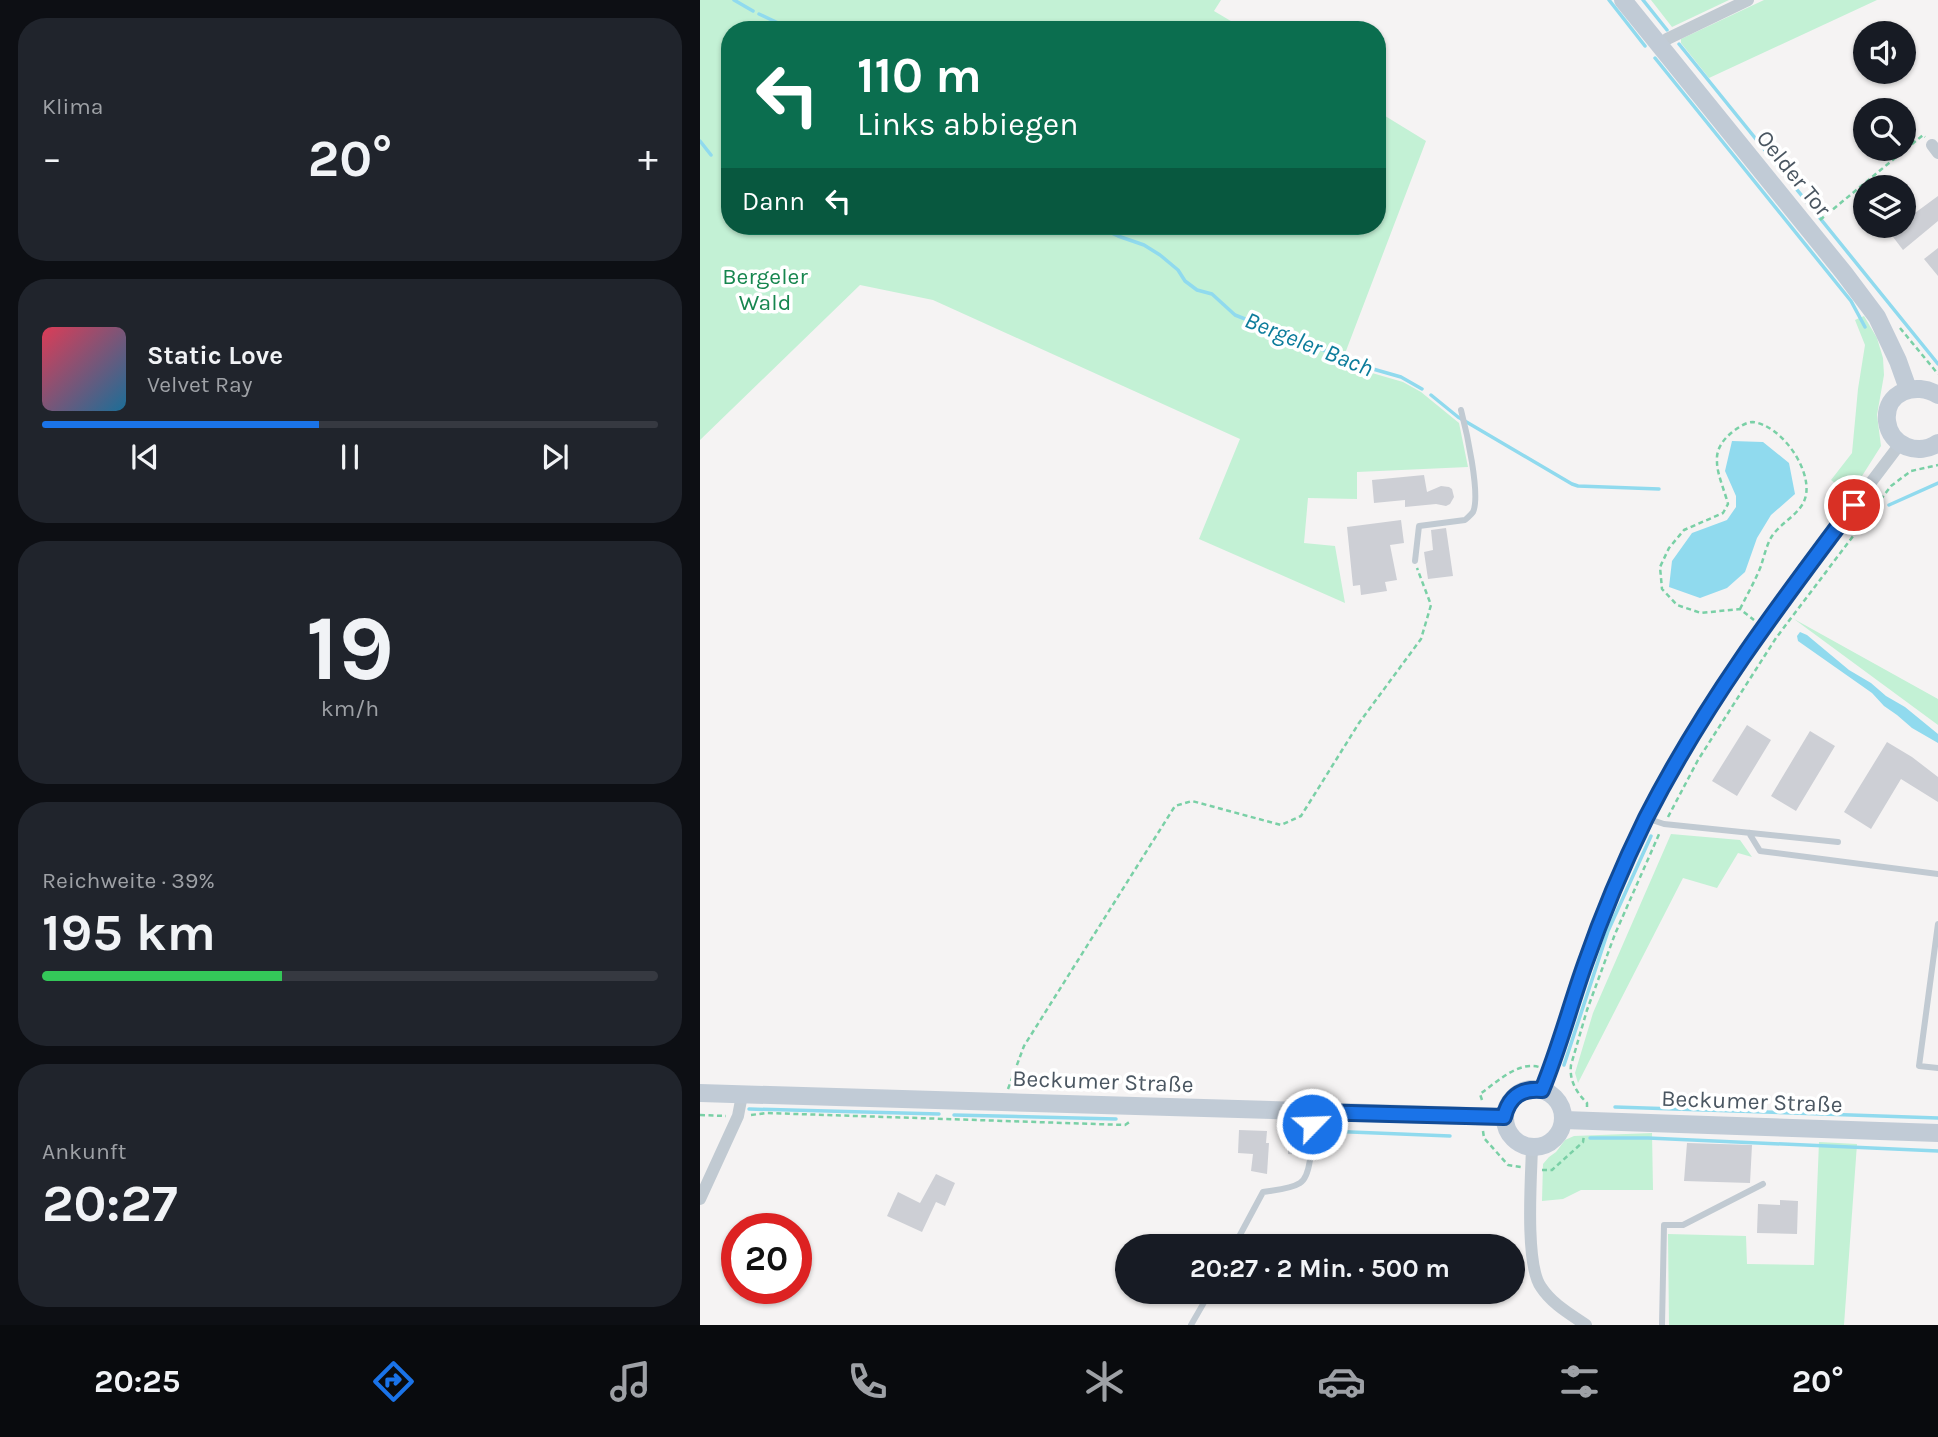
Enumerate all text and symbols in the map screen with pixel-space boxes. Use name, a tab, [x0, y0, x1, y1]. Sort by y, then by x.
map controls	[1853, 21, 1916, 238]
button: sound	[1853, 21, 1916, 84]
text: 110 m	[857, 47, 982, 104]
icon: left	[742, 49, 833, 140]
text: Klima	[42, 93, 103, 120]
button: search	[1853, 98, 1916, 161]
text: Links abbiegen	[857, 106, 1079, 143]
street label: Oelder Tor	[1751, 125, 1837, 222]
text: 20°	[308, 128, 392, 189]
text: −	[42, 136, 62, 181]
text: +	[638, 136, 658, 181]
button: layers	[1853, 175, 1916, 238]
icon: left	[819, 182, 857, 220]
text: Dann	[742, 186, 805, 217]
park label: Bergeler Wald	[722, 263, 808, 316]
water label: Bergeler Bach	[1241, 306, 1377, 382]
text: Static Love	[147, 340, 283, 371]
text: Velvet Ray	[147, 371, 252, 398]
icon: previous	[126, 438, 164, 476]
icon: pause	[331, 438, 369, 476]
icon: next	[536, 438, 574, 476]
pin	[1824, 475, 1884, 535]
icon: arrive	[1835, 486, 1873, 524]
text: 19	[306, 596, 394, 702]
text: km/h	[321, 695, 379, 722]
text: Reichweite · 39%	[42, 867, 215, 894]
text: 195 km	[42, 902, 216, 963]
street label: Beckumer Straße	[1012, 1065, 1194, 1098]
street label: Beckumer Straße	[1661, 1085, 1843, 1118]
position arrow	[1275, 1087, 1349, 1161]
text: Ankunft	[42, 1138, 126, 1165]
text: 20:27	[42, 1173, 178, 1234]
speed limit sign: 20	[721, 1213, 812, 1304]
text: 20:27 · 2 Min. · 500 m	[1190, 1253, 1450, 1284]
icon: directions	[369, 1357, 418, 1406]
icon: music	[606, 1357, 655, 1406]
icon: phone	[843, 1357, 892, 1406]
icon: climate	[1080, 1357, 1129, 1406]
icon: car	[1317, 1357, 1366, 1406]
icon: filters	[1555, 1357, 1604, 1406]
text: 20:25	[94, 1363, 180, 1400]
text: 20°	[1792, 1363, 1844, 1400]

